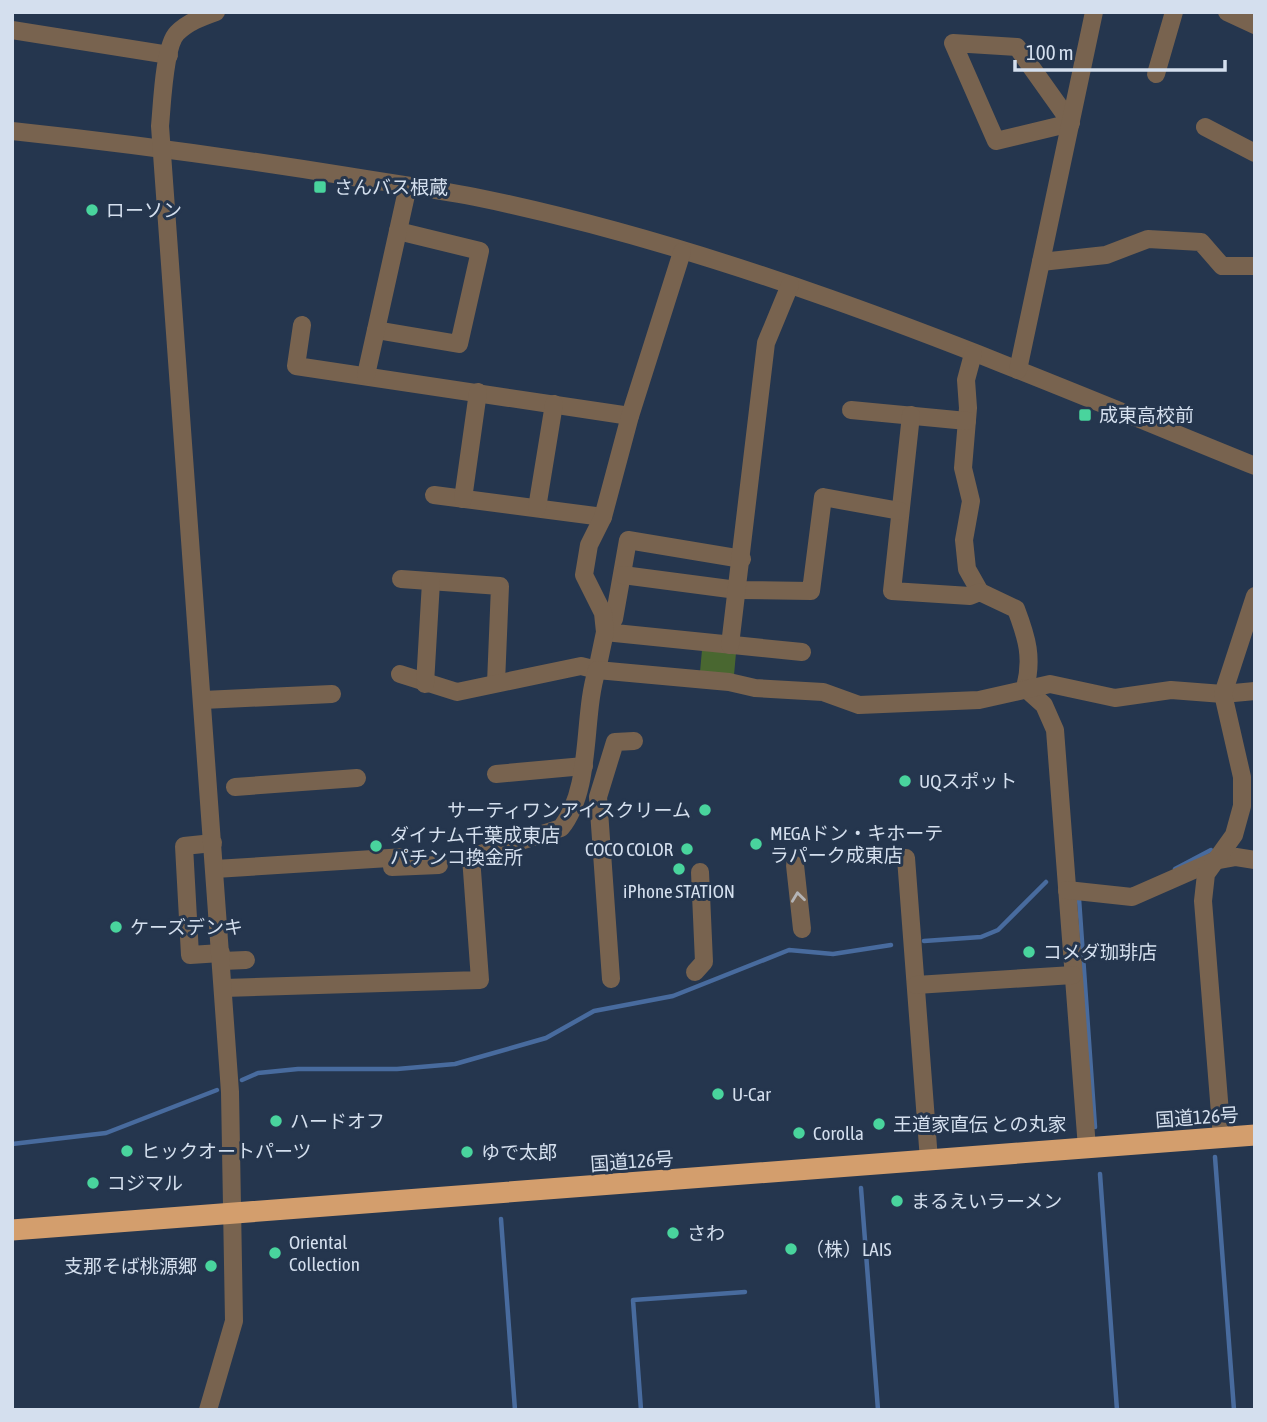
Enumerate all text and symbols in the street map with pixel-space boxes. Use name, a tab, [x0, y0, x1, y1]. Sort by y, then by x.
scale bar	[1015, 28, 1225, 72]
text: 100 m	[1026, 40, 1074, 64]
place label: さんバス根蔵	[334, 176, 448, 198]
marker: さんバス根蔵	[312, 179, 328, 195]
place label: ローソン	[106, 199, 182, 221]
marker: ローソン	[84, 202, 100, 218]
place label: 成東高校前	[1099, 404, 1194, 426]
marker: 成東高校前	[1077, 407, 1093, 423]
place label: UQスポット	[919, 770, 1017, 792]
marker: UQスポット	[897, 773, 913, 789]
place label: サーティワンアイスクリーム	[447, 799, 691, 821]
marker: サーティワンアイスクリーム	[697, 802, 713, 818]
place label: MEGAドン・キホーテ ラパーク成東店	[770, 822, 943, 866]
place label: ダイナム千葉成東店 パチンコ換金所	[390, 824, 560, 868]
marker: MEGAドン・キホーテ ラパーク成東店	[748, 836, 764, 852]
marker: ダイナム千葉成東店 パチンコ換金所	[368, 838, 384, 854]
place label: COCO COLOR	[585, 838, 673, 860]
marker: COCO COLOR	[679, 841, 695, 857]
marker: iPhone STATION	[671, 861, 687, 877]
place label: iPhone STATION	[623, 880, 735, 902]
one-way arrow	[791, 891, 806, 903]
place label: ケーズデンキ	[130, 916, 243, 938]
marker: ケーズデンキ	[108, 919, 124, 935]
place label: コメダ珈琲店	[1043, 941, 1157, 963]
marker: コメダ珈琲店	[1021, 944, 1037, 960]
place label: U-Car	[732, 1083, 771, 1105]
marker: U-Car	[710, 1086, 726, 1102]
street label: 国道126号	[1154, 1103, 1240, 1131]
place label: ハードオフ	[290, 1110, 385, 1132]
marker: ハードオフ	[268, 1113, 284, 1129]
place label: 王道家直伝 との丸家	[893, 1113, 1066, 1135]
marker: 王道家直伝 との丸家	[871, 1116, 887, 1132]
place label: Corolla	[813, 1122, 864, 1144]
marker: Corolla	[791, 1125, 807, 1141]
place label: ヒックオートパーツ	[141, 1140, 312, 1162]
place label: ゆで太郎	[481, 1141, 557, 1163]
marker: ヒックオートパーツ	[119, 1143, 135, 1159]
marker: ゆで太郎	[459, 1144, 475, 1160]
street label: 国道126号	[589, 1147, 675, 1175]
place label: コジマル	[107, 1172, 183, 1194]
marker: コジマル	[85, 1175, 101, 1191]
place label: まるえいラーメン	[911, 1190, 1062, 1212]
marker: まるえいラーメン	[889, 1193, 905, 1209]
place label: さわ	[687, 1222, 725, 1244]
marker: さわ	[665, 1225, 681, 1241]
place label: Oriental Collection	[289, 1231, 360, 1275]
place label: （株）LAIS	[805, 1238, 892, 1260]
marker: （株）LAIS	[783, 1241, 799, 1257]
marker: Oriental Collection	[267, 1245, 283, 1261]
place label: 支那そば桃源郷	[64, 1255, 197, 1277]
marker: 支那そば桃源郷	[203, 1258, 219, 1274]

